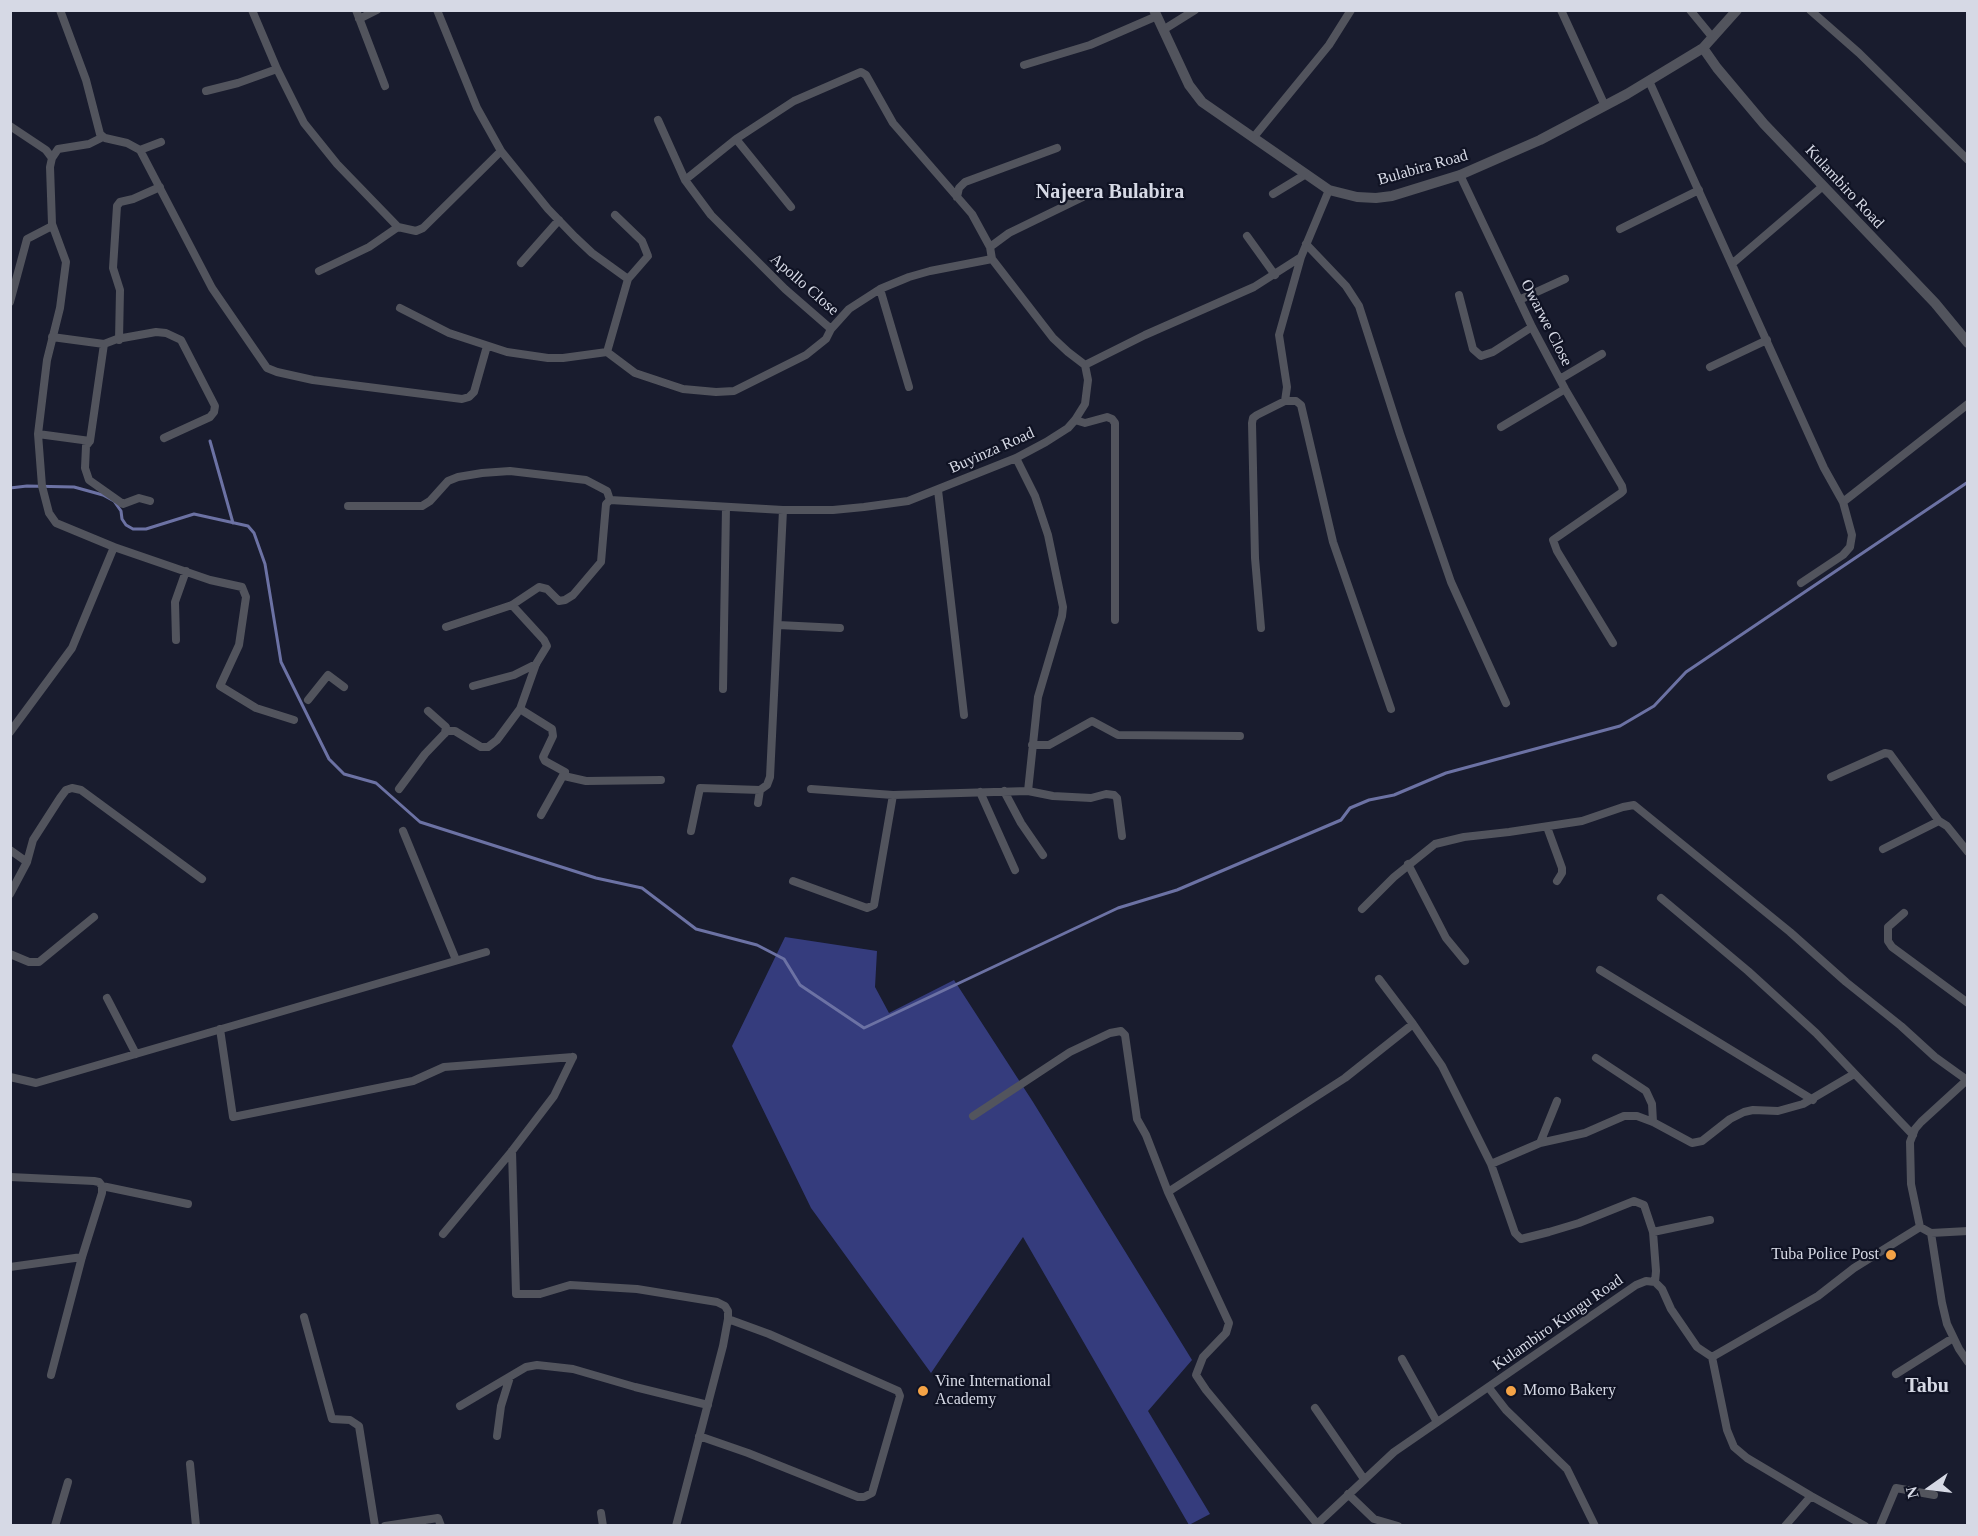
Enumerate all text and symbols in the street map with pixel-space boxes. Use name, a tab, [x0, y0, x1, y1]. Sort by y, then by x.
street label: Kulambiro Road	[1800, 141, 1888, 233]
street label: Bulabira Road	[1376, 146, 1470, 190]
district label: Najeera Bulabira	[1036, 181, 1184, 205]
street label: Apollo Close	[766, 250, 842, 320]
street label: Owarwe Close	[1516, 276, 1576, 370]
street label: Buyinza Road	[946, 424, 1038, 478]
place label: Tuba Police Post	[1771, 1245, 1879, 1265]
marker: Tuba Police Post	[1884, 1248, 1898, 1262]
street label: Kulambiro Kungu Road	[1489, 1271, 1627, 1375]
place label: Vine International Academy	[935, 1372, 1051, 1410]
district label: Tabu	[1905, 1375, 1949, 1399]
place label: Momo Bakery	[1523, 1381, 1616, 1401]
marker: Vine International Academy	[916, 1384, 930, 1398]
marker: Momo Bakery	[1504, 1384, 1518, 1398]
north arrow	[1900, 1458, 1960, 1518]
text: N	[1902, 1485, 1922, 1500]

